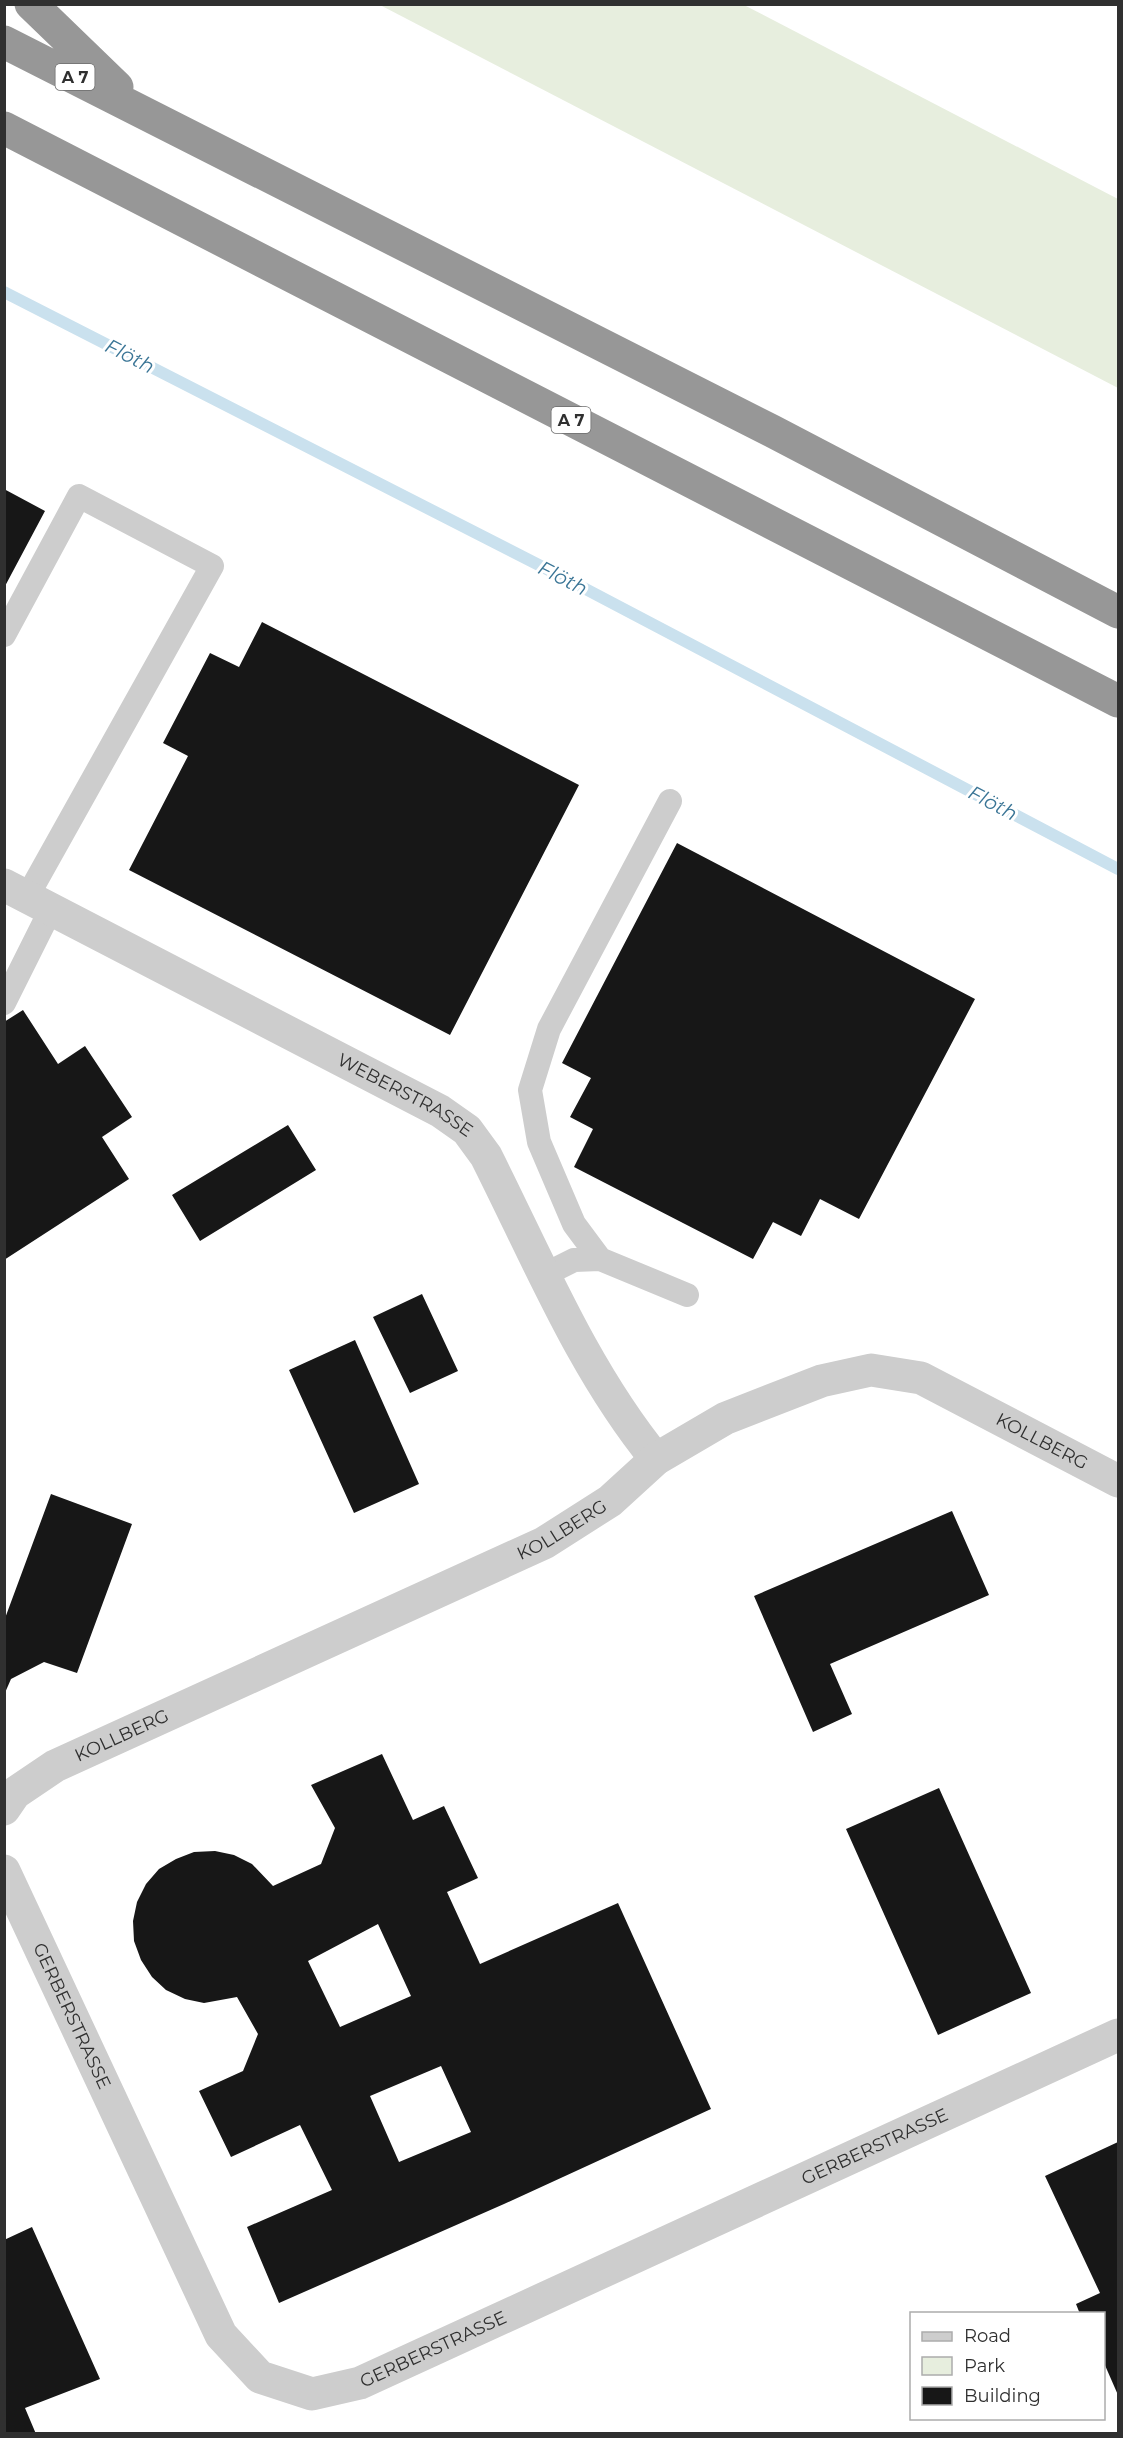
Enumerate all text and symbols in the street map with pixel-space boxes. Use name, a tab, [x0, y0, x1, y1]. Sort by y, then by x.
road number: A 7	[56, 64, 94, 90]
water label: Flöth	[101, 333, 159, 379]
road number: A 7	[552, 407, 590, 433]
water label: Flöth	[534, 555, 592, 601]
water label: Flöth	[964, 780, 1022, 826]
street label: WEBERSTRASSE	[334, 1049, 477, 1142]
street label: KOLLBERG	[992, 1408, 1092, 1474]
street label: KOLLBERG	[513, 1495, 611, 1565]
street label: KOLLBERG	[71, 1705, 172, 1767]
street label: GERBERSTRASSE	[28, 1939, 115, 2093]
street label: GERBERSTRASSE	[798, 2103, 952, 2190]
street label: GERBERSTRASSE	[356, 2306, 510, 2393]
legend	[910, 2312, 1105, 2420]
text: Road	[964, 2325, 1011, 2347]
text: Park	[964, 2355, 1005, 2377]
text: Building	[964, 2385, 1041, 2407]

